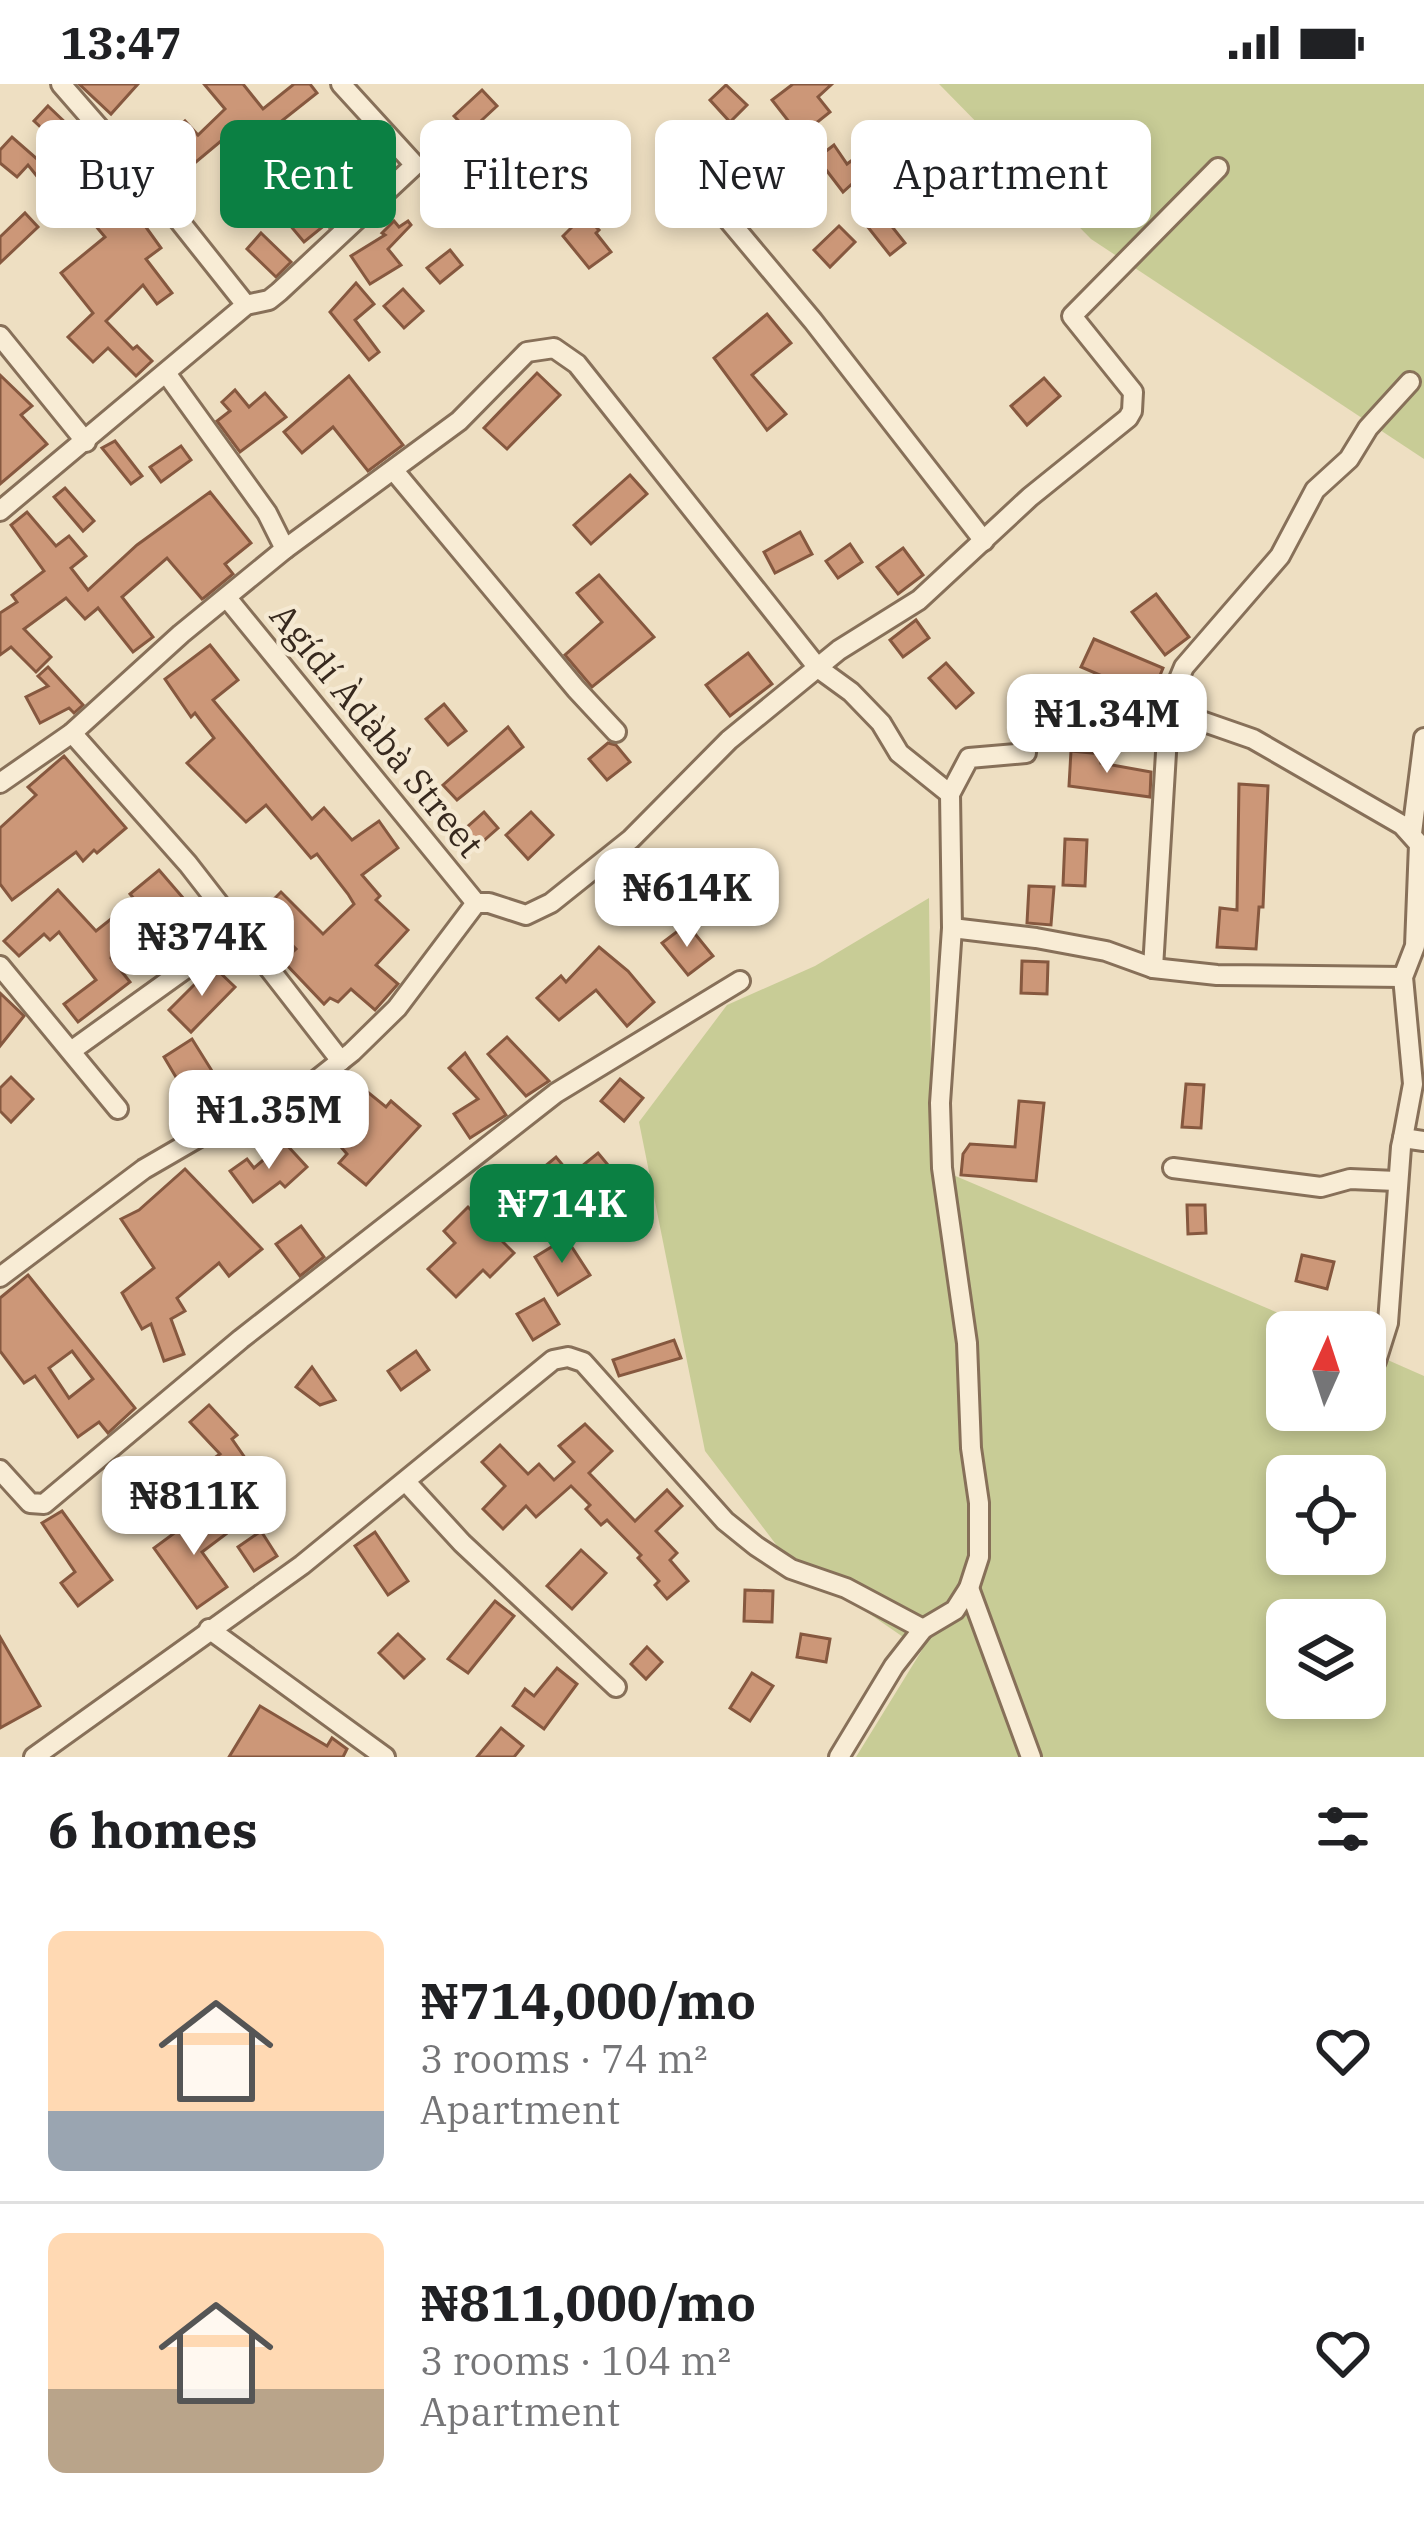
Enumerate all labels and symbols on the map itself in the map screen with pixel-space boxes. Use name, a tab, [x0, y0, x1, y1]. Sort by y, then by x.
street label: Agídí Àdàbà Street	[260, 593, 494, 866]
pin: ₦1.34M	[1009, 674, 1205, 776]
pin: ₦614K	[603, 848, 771, 950]
pin: ₦374K	[118, 897, 286, 999]
pin: ₦1.35M	[171, 1070, 367, 1172]
pin: ₦714K	[478, 1164, 646, 1266]
north arrow	[1266, 1311, 1386, 1431]
pin: ₦811K	[110, 1456, 278, 1558]

